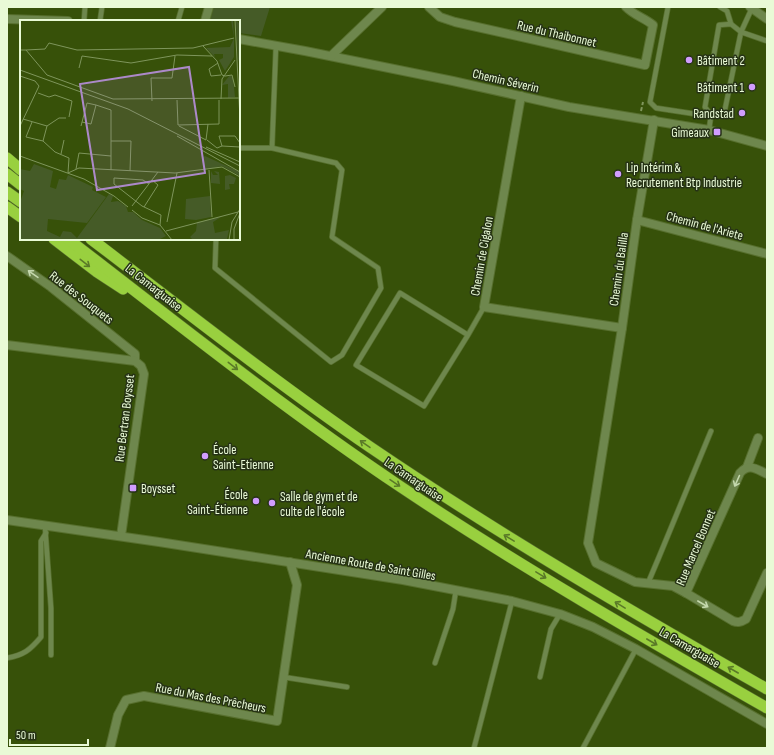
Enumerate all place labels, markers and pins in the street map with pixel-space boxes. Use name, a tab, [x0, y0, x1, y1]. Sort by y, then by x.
place label: Bâtiment 2	[697, 53, 745, 69]
marker: Bâtiment 2	[684, 55, 694, 65]
place label: Bâtiment 1	[697, 80, 744, 96]
marker: Bâtiment 1	[747, 82, 757, 92]
place label: Randstad	[693, 106, 734, 122]
marker: Randstad	[737, 108, 747, 118]
place label: Gimeaux	[671, 125, 709, 141]
marker: Gimeaux	[712, 127, 722, 137]
place label: Lip Intérim & Recrutement Btp Industrie	[626, 160, 742, 191]
marker: Lip Intérim & Recrutement Btp Industrie	[613, 169, 623, 179]
place label: École Saint-Etienne	[213, 442, 274, 473]
marker: École Saint-Etienne	[200, 451, 210, 461]
place label: Boysset	[141, 481, 175, 497]
marker: Boysset	[128, 483, 138, 493]
place label: École Saint-Étienne	[187, 487, 248, 518]
place label: Salle de gym et de culte de l'école	[280, 489, 358, 520]
marker: École Saint-Étienne	[251, 496, 261, 506]
marker: Salle de gym et de culte de l'école	[267, 498, 277, 508]

